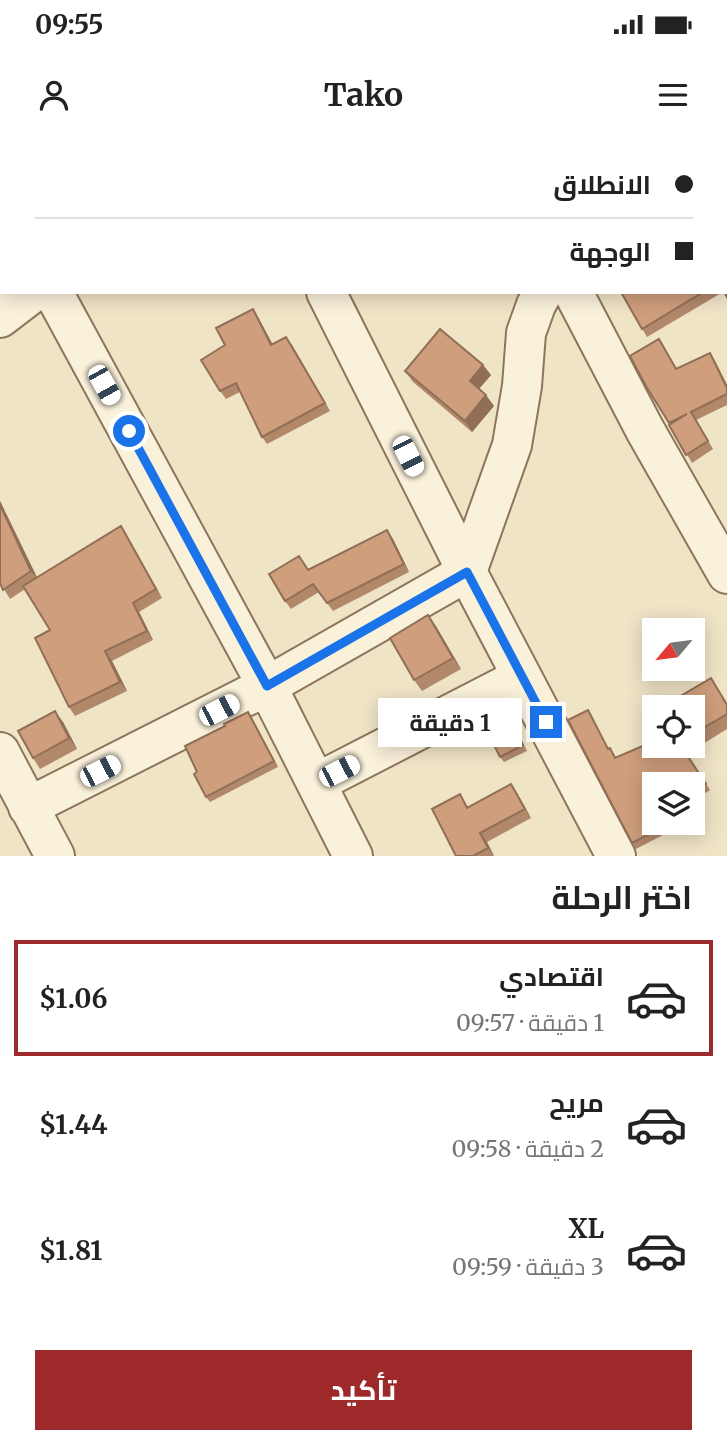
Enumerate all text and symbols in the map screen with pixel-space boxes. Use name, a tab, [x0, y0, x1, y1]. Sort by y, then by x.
text: 09:55	[35, 8, 103, 41]
text: Tako	[324, 75, 403, 115]
icon: person	[35, 76, 73, 114]
icon: menu	[654, 76, 692, 114]
text: الانطلاق	[553, 168, 651, 201]
text: الوجهة	[570, 235, 651, 268]
car	[85, 362, 124, 408]
route start	[113, 415, 145, 447]
car	[390, 433, 427, 479]
north arrow	[642, 618, 705, 681]
map controls	[642, 618, 705, 835]
car	[196, 691, 243, 729]
button: locate	[642, 695, 705, 758]
callout: 1 دقيقة	[378, 698, 522, 746]
route end	[530, 706, 562, 738]
text: 1 دقيقة	[409, 708, 491, 737]
car	[77, 752, 124, 790]
car	[316, 752, 363, 790]
button: layers	[642, 772, 705, 835]
text: اختر الرحلة	[551, 878, 692, 918]
text: اقتصادي	[499, 960, 604, 993]
icon: car	[625, 967, 688, 1030]
text: $1.06	[39, 982, 107, 1015]
text: 1 دقيقة · 09:57	[456, 1008, 604, 1037]
text: مريح	[549, 1086, 604, 1119]
icon: car	[625, 1093, 688, 1156]
text: $1.44	[39, 1108, 108, 1141]
text: 2 دقيقة · 09:58	[452, 1134, 604, 1163]
text: XL	[568, 1212, 604, 1245]
icon: car	[625, 1219, 688, 1282]
text: $1.81	[39, 1234, 102, 1267]
text: 3 دقيقة · 09:59	[452, 1252, 604, 1281]
button: تأكيد	[35, 1350, 692, 1430]

